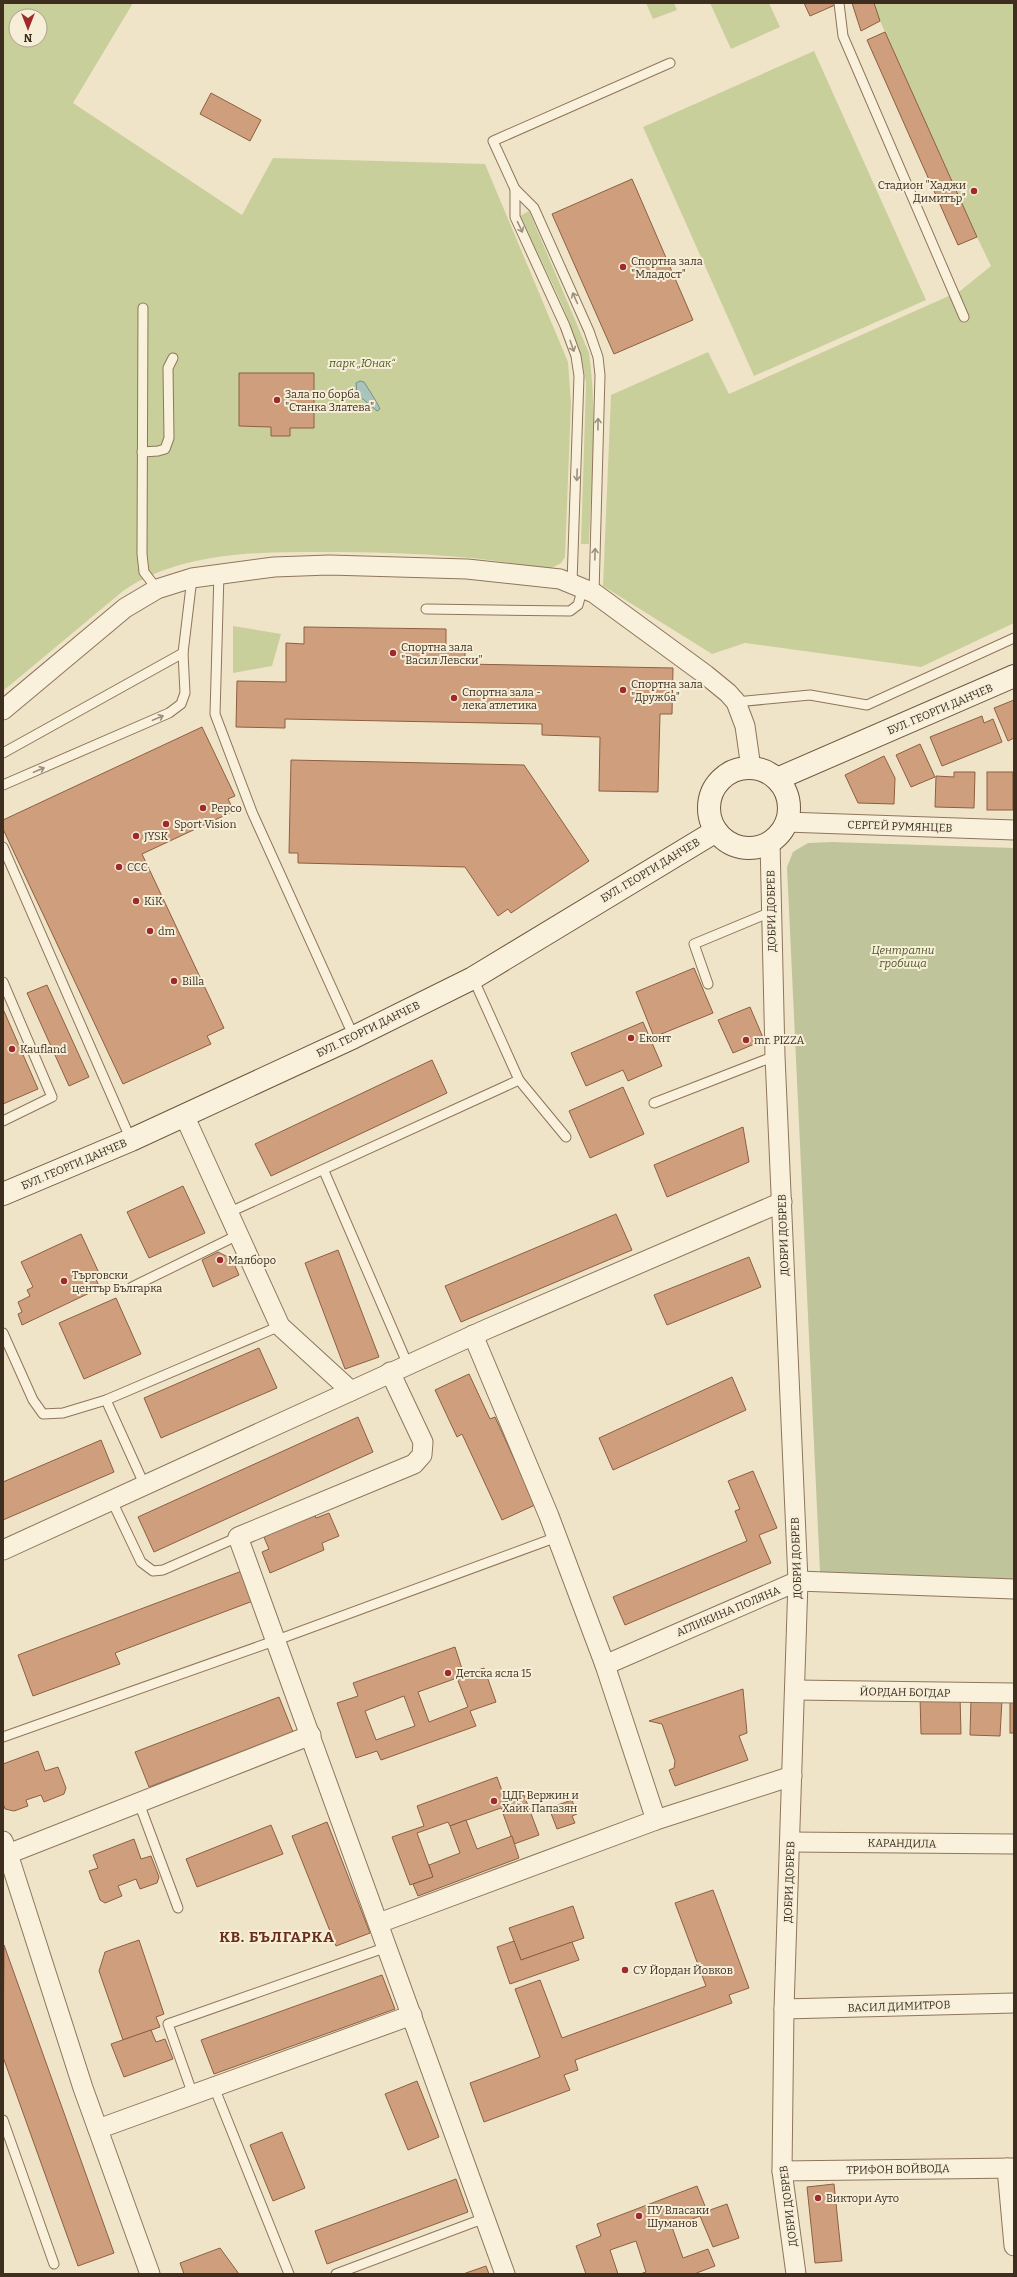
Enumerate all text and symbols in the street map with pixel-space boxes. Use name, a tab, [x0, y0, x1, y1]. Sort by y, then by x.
north arrow	[8, 8, 48, 48]
text: N	[23, 31, 32, 44]
place label: Стадион "Хаджи Димитър"	[878, 179, 966, 205]
marker: Стадион "Хаджи Димитър"	[969, 186, 979, 196]
one-way arrow	[517, 221, 524, 233]
place label: Спортна зала "Младост"	[631, 255, 703, 281]
marker: Спортна зала "Младост"	[618, 262, 628, 272]
one-way arrow	[570, 293, 578, 305]
one-way arrow	[569, 340, 577, 352]
park label: парк „Юнак“	[328, 357, 396, 370]
place label: Зала по борба "Станка Златева"	[285, 388, 374, 414]
marker: Зала по борба "Станка Златева"	[272, 395, 282, 405]
one-way arrow	[594, 418, 602, 431]
one-way arrow	[573, 468, 581, 481]
one-way arrow	[591, 548, 599, 561]
place label: Спортна зала "Васил Левски"	[401, 641, 483, 667]
marker: Спортна зала "Васил Левски"	[388, 648, 398, 658]
place label: Спортна зала "Дружба"	[631, 678, 703, 704]
street label: БУЛ. ГЕОРГИ ДАНЧЕВ	[885, 681, 995, 738]
marker: Спортна зала "Дружба"	[618, 685, 628, 695]
place label: Спортна зала - лека атлетика	[462, 686, 541, 712]
marker: Спортна зала - лека атлетика	[449, 693, 459, 703]
one-way arrow	[152, 714, 164, 721]
one-way arrow	[32, 765, 44, 773]
place label: Pepco	[211, 802, 242, 815]
marker: Pepco	[198, 803, 208, 813]
place label: Sport Vision	[174, 818, 236, 831]
street label: СЕРГЕЙ РУМЯНЦЕВ	[847, 818, 953, 835]
marker: Sport Vision	[161, 819, 171, 829]
place label: JYSK	[143, 830, 168, 843]
marker: JYSK	[131, 831, 141, 841]
street label: БУЛ. ГЕОРГИ ДАНЧЕВ	[598, 836, 702, 905]
place label: CCC	[127, 861, 148, 874]
marker: CCC	[114, 862, 124, 872]
street label: ДОБРИ ДОБРЕВ	[764, 870, 779, 952]
place label: KiK	[144, 895, 163, 908]
marker: KiK	[131, 896, 141, 906]
place label: dm	[158, 925, 176, 938]
marker: dm	[145, 926, 155, 936]
park label: Централни гробища	[872, 944, 934, 970]
place label: Billa	[182, 975, 204, 988]
marker: Billa	[169, 976, 179, 986]
street label: БУЛ. ГЕОРГИ ДАНЧЕВ	[314, 999, 422, 1060]
place label: Еконт	[639, 1032, 671, 1045]
marker: Еконт	[626, 1033, 636, 1043]
place label: mr. PIZZA	[754, 1034, 804, 1047]
marker: mr. PIZZA	[741, 1035, 751, 1045]
place label: Kaufland	[20, 1043, 67, 1056]
marker: Kaufland	[7, 1044, 17, 1054]
street label: БУЛ. ГЕОРГИ ДАНЧЕВ	[19, 1136, 129, 1193]
street label: ДОБРИ ДОБРЕВ	[776, 1194, 791, 1276]
place label: Малборо	[228, 1254, 276, 1267]
marker: Малборо	[215, 1255, 225, 1265]
place label: Търговски център Българка	[72, 1269, 162, 1295]
marker: Търговски център Българка	[59, 1276, 69, 1286]
street label: ДОБРИ ДОБРЕВ	[789, 1517, 804, 1599]
street label: АГЛИКИНА ПОЛЯНА	[674, 1584, 782, 1639]
place label: Детска ясла 15	[456, 1667, 532, 1680]
marker: Детска ясла 15	[443, 1668, 453, 1678]
street label: ЙОРДАН БОГДАР	[860, 1685, 951, 1700]
place label: ЦДГ Вержин и Хайк Папазян	[502, 1789, 579, 1815]
marker: ЦДГ Вержин и Хайк Папазян	[489, 1796, 499, 1806]
street label: КАРАНДИЛА	[868, 1836, 937, 1851]
street label: ДОБРИ ДОБРЕВ	[782, 1841, 797, 1923]
district label: КВ. БЪЛГАРКА	[219, 1928, 335, 1946]
place label: СУ Йордан Йовков	[633, 1964, 733, 1977]
marker: СУ Йордан Йовков	[620, 1965, 630, 1975]
street label: ВАСИЛ ДИМИТРОВ	[847, 1998, 951, 2015]
street label: ТРИФОН ВОЙВОДА	[846, 2162, 950, 2177]
street label: ДОБРИ ДОБРЕВ	[777, 2165, 800, 2247]
place label: Виктори Ауто	[826, 2192, 899, 2205]
marker: Виктори Ауто	[813, 2193, 823, 2203]
place label: ПУ Власаки Шуманов	[647, 2204, 709, 2230]
marker: ПУ Власаки Шуманов	[634, 2211, 644, 2221]

